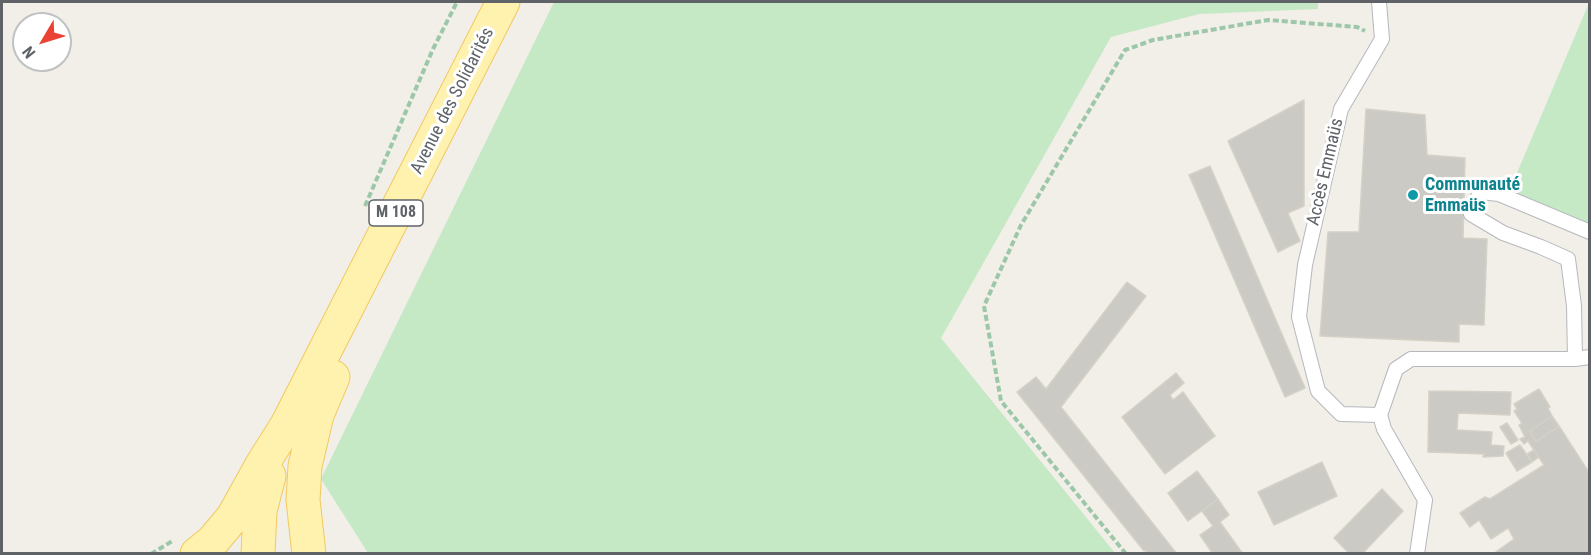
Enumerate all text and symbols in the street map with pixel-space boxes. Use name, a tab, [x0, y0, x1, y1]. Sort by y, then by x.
north arrow	[12, 12, 72, 72]
street label: Avenue des Solidarités	[407, 24, 499, 178]
text: N	[19, 42, 40, 62]
street label: Accès Emmaüs	[1303, 116, 1349, 228]
place label: Communauté Emmaüs	[1425, 174, 1520, 216]
marker: Communauté Emmaüs	[1406, 188, 1420, 202]
road number: M 108	[369, 200, 423, 226]

